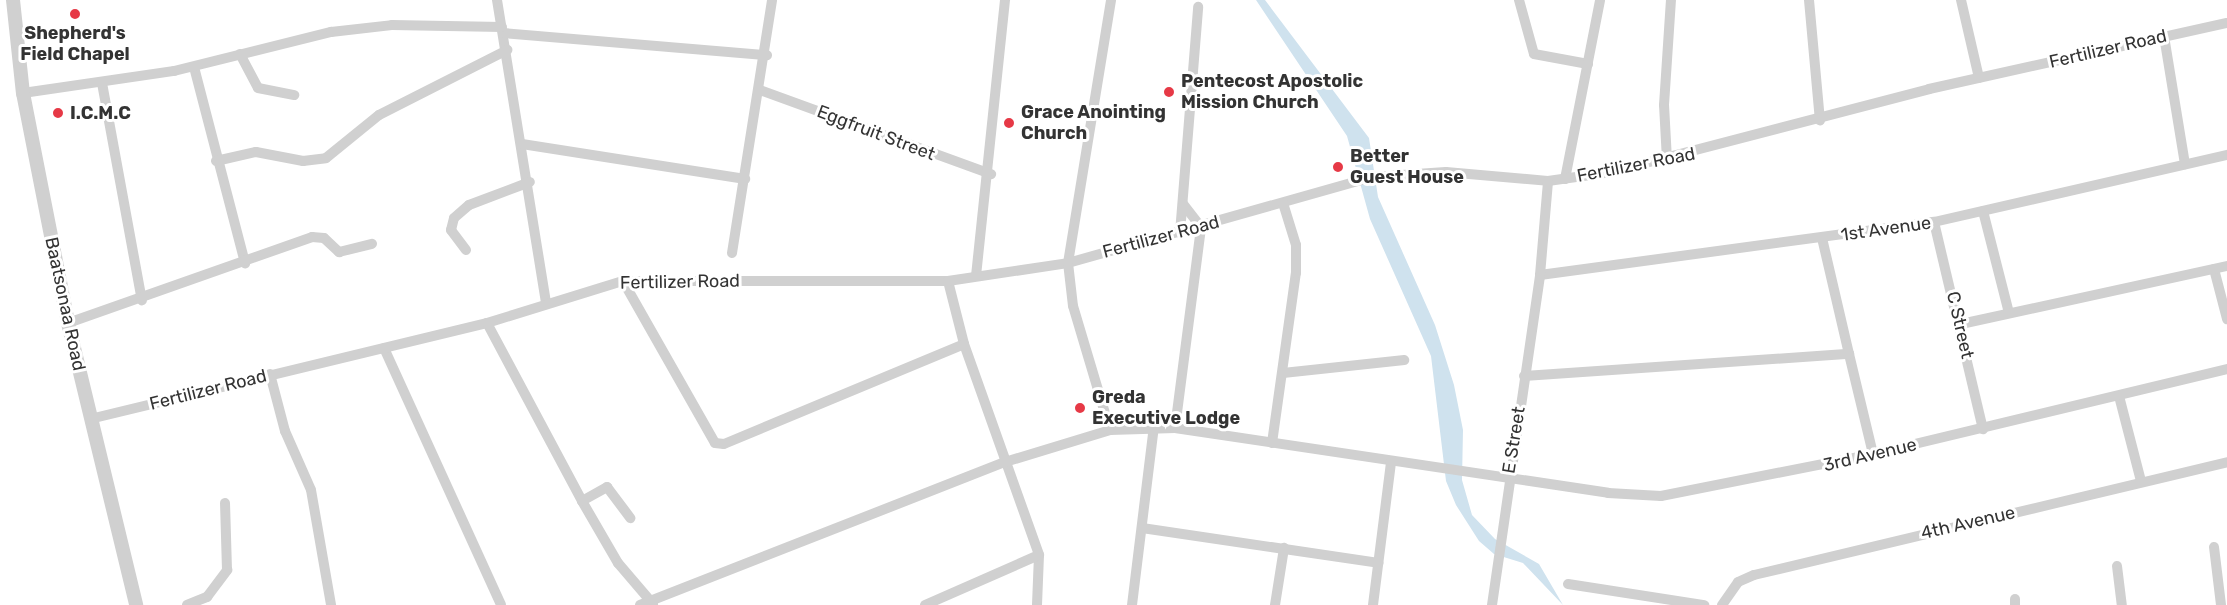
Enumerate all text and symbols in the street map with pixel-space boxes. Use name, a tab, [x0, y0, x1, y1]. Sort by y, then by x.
marker: Shepherd's Field Chapel	[68, 7, 82, 21]
place label: Shepherd's Field Chapel	[20, 23, 130, 66]
street label: Fertilizer Road	[2047, 25, 2169, 73]
place label: Pentecost Apostolic Mission Church	[1181, 71, 1364, 113]
marker: Pentecost Apostolic Mission Church	[1162, 85, 1176, 99]
street label: Eggfruit Street	[814, 101, 938, 165]
place label: I.C.M.C	[70, 102, 131, 124]
place label: Grace Anointing Church	[1021, 102, 1166, 144]
marker: I.C.M.C	[51, 106, 65, 120]
marker: Grace Anointing Church	[1002, 116, 1016, 130]
street label: Fertilizer Road	[1575, 143, 1697, 187]
place label: Better Guest House	[1350, 146, 1464, 188]
marker: Better Guest House	[1331, 160, 1345, 174]
street label: Fertilizer Road	[1100, 211, 1222, 263]
street label: 1st Avenue	[1839, 212, 1933, 246]
street label: Baatsonaa Road	[40, 235, 90, 373]
street label: Fertilizer Road	[620, 270, 740, 294]
street label: C Street	[1942, 289, 1978, 361]
street label: Fertilizer Road	[147, 365, 269, 415]
place label: Greda Executive Lodge	[1092, 387, 1240, 430]
marker: Greda Executive Lodge	[1073, 401, 1087, 415]
street label: E Street	[1498, 405, 1530, 475]
street label: 3rd Avenue	[1821, 434, 1919, 476]
street label: 4th Avenue	[1918, 502, 2018, 544]

